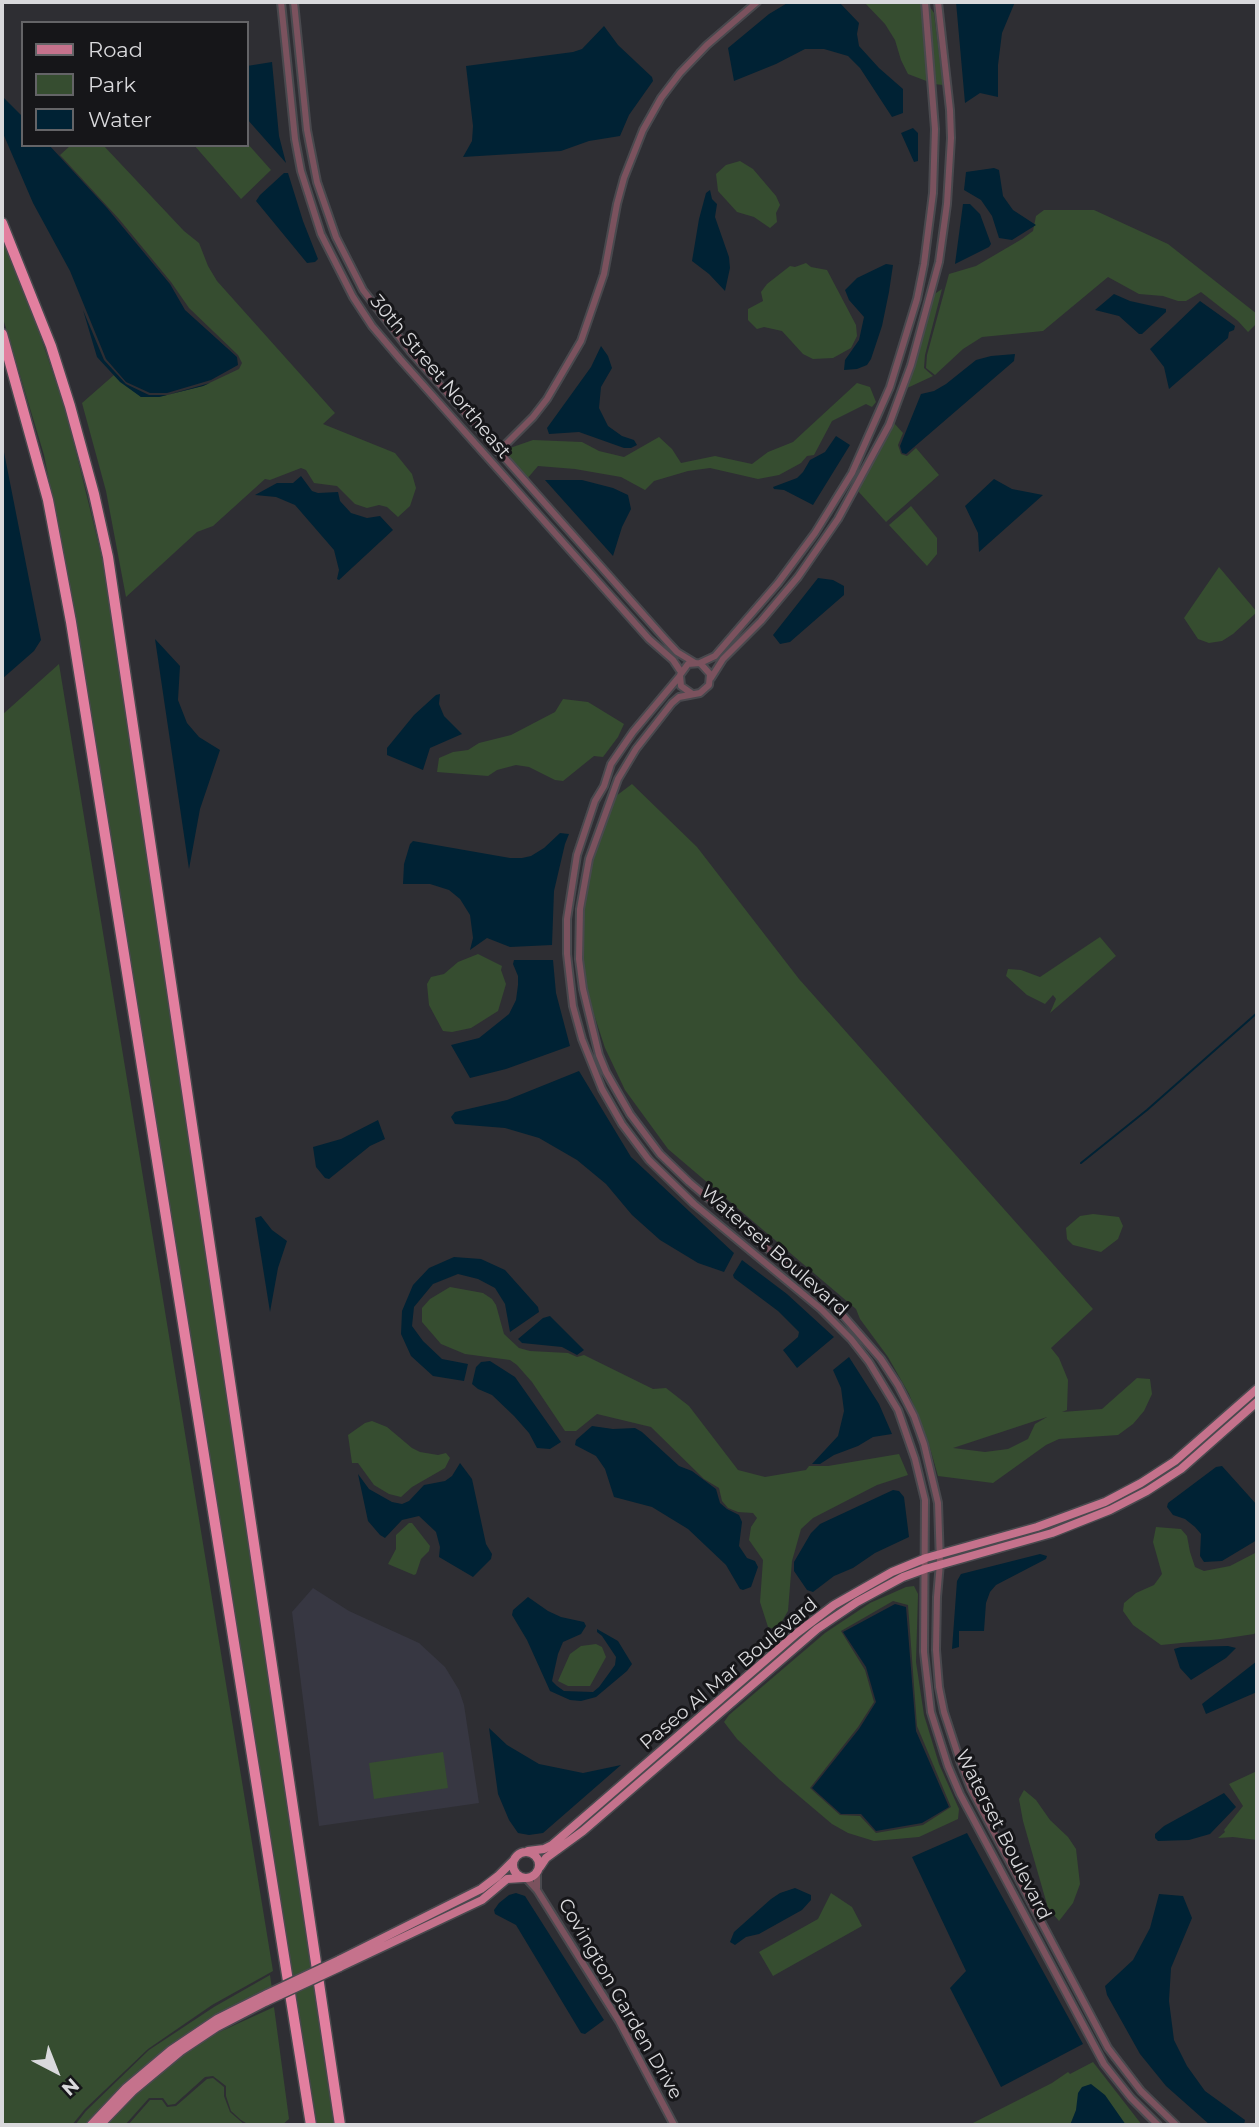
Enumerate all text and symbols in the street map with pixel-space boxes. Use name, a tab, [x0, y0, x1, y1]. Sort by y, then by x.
legend	[21, 21, 248, 147]
text: Road	[88, 37, 143, 62]
text: Park	[88, 72, 136, 97]
text: Water	[88, 107, 152, 132]
street label: 30th Street Northeast	[365, 291, 515, 463]
street label: Waterset Boulevard	[696, 1181, 852, 1321]
street label: Paseo Al Mar Boulevard	[636, 1593, 822, 1755]
street label: Waterset Boulevard	[950, 1746, 1056, 1924]
street label: Covington Garden Drive	[553, 1894, 687, 2104]
north arrow	[21, 2036, 91, 2106]
text: N	[57, 2073, 84, 2101]

